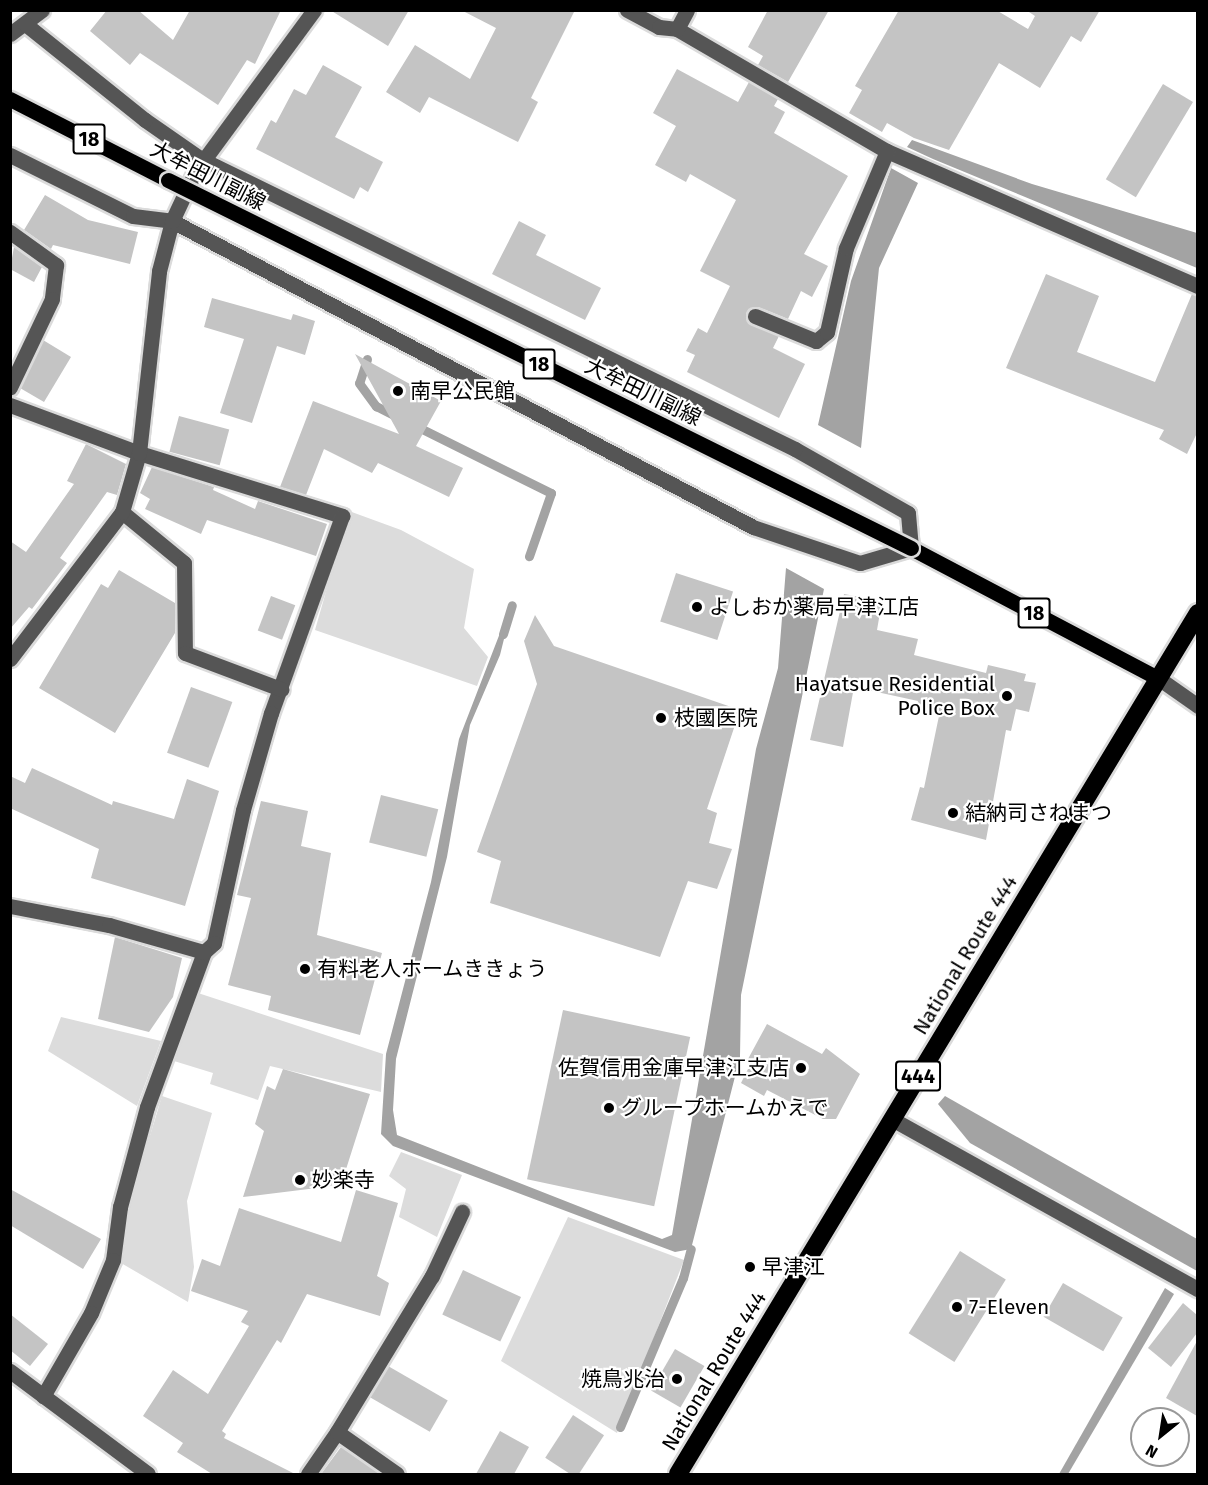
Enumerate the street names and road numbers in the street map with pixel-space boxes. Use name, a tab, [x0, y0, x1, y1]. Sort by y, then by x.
road number: 18	[72, 122, 106, 156]
street label: 大牟田川副線	[146, 136, 270, 216]
road number: 18	[522, 347, 556, 381]
street label: 大牟田川副線	[581, 353, 705, 431]
road number: 18	[1018, 596, 1050, 630]
street label: National Route 444	[907, 871, 1023, 1039]
road number: 444	[894, 1059, 942, 1093]
street label: National Route 444	[656, 1287, 772, 1455]

